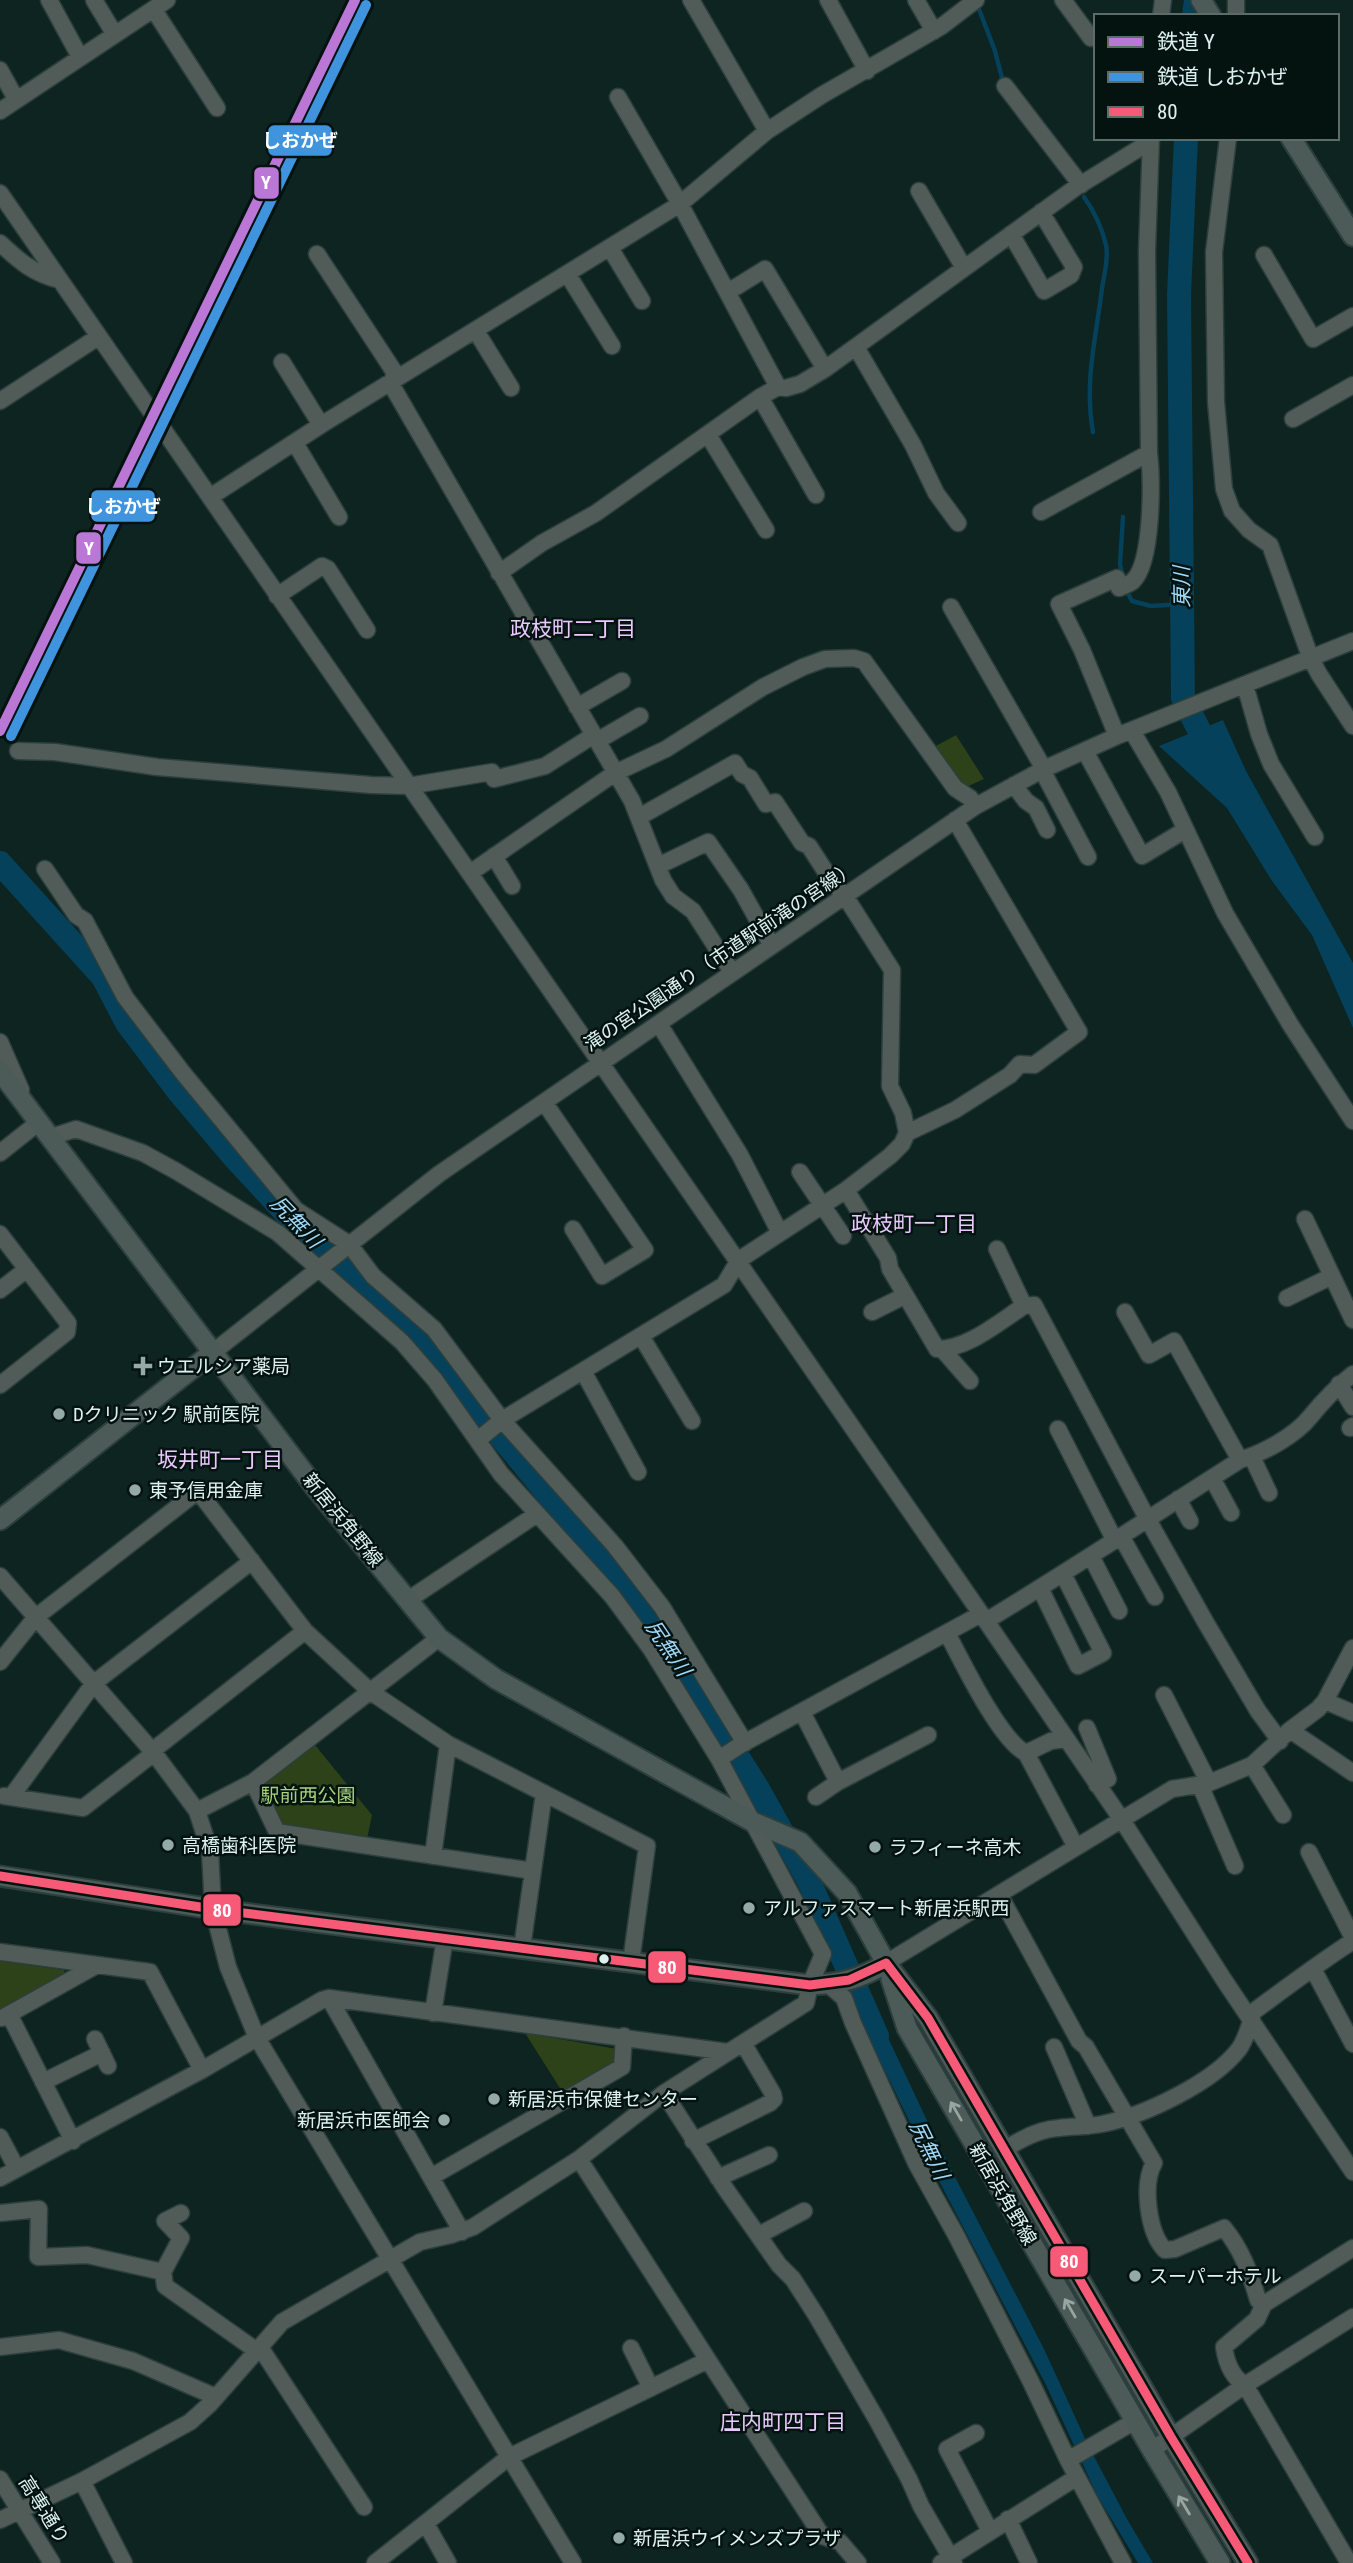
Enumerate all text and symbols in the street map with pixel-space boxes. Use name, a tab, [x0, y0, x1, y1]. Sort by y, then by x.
legend	[1094, 14, 1339, 140]
text: 鉄道 Y	[1157, 30, 1215, 54]
text: 鉄道 しおかぜ	[1157, 65, 1288, 89]
text: 80	[1157, 100, 1178, 124]
line badge: しおかぜ	[267, 124, 333, 157]
text: しおかぜ	[262, 129, 338, 152]
line badge: Y	[253, 166, 280, 200]
text: Y	[261, 171, 272, 194]
line badge: しおかぜ	[90, 489, 156, 523]
text: しおかぜ	[85, 495, 161, 518]
line badge: Y	[75, 531, 102, 565]
text: Y	[84, 537, 95, 560]
water label: 東川	[1170, 564, 1194, 608]
district label: 政枝町二丁目	[510, 617, 636, 641]
street label: 滝の宮公園通り（市道駅前滝の宮線）	[580, 856, 860, 1056]
water label: 尻無川	[265, 1191, 328, 1254]
district label: 政枝町一丁目	[851, 1212, 977, 1236]
place label: ウエルシア薬局	[157, 1355, 290, 1378]
marker: ウエルシア薬局	[135, 1358, 151, 1374]
place label: Dクリニック 駅前医院	[73, 1403, 259, 1426]
marker: Dクリニック 駅前医院	[51, 1406, 67, 1422]
district label: 坂井町一丁目	[157, 1448, 283, 1472]
street label: 新居浜角野線	[298, 1468, 388, 1572]
place label: 東予信用金庫	[149, 1479, 263, 1502]
marker: 東予信用金庫	[127, 1482, 143, 1498]
water label: 尻無川	[640, 1615, 697, 1682]
park label: 駅前西公園	[260, 1784, 356, 1807]
place label: 高橋歯科医院	[182, 1834, 296, 1857]
place label: ラフィーネ高木	[889, 1836, 1022, 1859]
marker: 高橋歯科医院	[160, 1837, 176, 1853]
marker: ラフィーネ高木	[867, 1839, 883, 1855]
line badge: 80	[202, 1893, 242, 1927]
place label: アルファスマート新居浜駅西	[763, 1897, 1009, 1920]
text: 80	[212, 1899, 232, 1922]
marker: アルファスマート新居浜駅西	[741, 1900, 757, 1916]
line badge: 80	[647, 1950, 687, 1984]
unlabelled marker	[597, 1952, 611, 1966]
text: 80	[657, 1956, 677, 1979]
place label: 新居浜市保健センター	[508, 2088, 698, 2111]
marker: 新居浜市保健センター	[486, 2091, 502, 2107]
one-way arrow	[948, 2102, 962, 2122]
place label: 新居浜市医師会	[297, 2109, 430, 2132]
marker: 新居浜市医師会	[436, 2112, 452, 2128]
water label: 尻無川	[904, 2116, 954, 2185]
street label: 新居浜角野線	[965, 2139, 1041, 2249]
line badge: 80	[1049, 2245, 1089, 2278]
text: 80	[1059, 2250, 1079, 2273]
place label: スーパーホテル	[1149, 2265, 1282, 2288]
marker: スーパーホテル	[1127, 2268, 1143, 2284]
one-way arrow	[1063, 2299, 1077, 2319]
district label: 庄内町四丁目	[720, 2410, 846, 2434]
street label: 高専通り	[14, 2472, 74, 2548]
one-way arrow	[1177, 2495, 1191, 2515]
place label: 新居浜ウイメンズプラザ	[633, 2527, 842, 2550]
marker: 新居浜ウイメンズプラザ	[611, 2530, 627, 2546]

